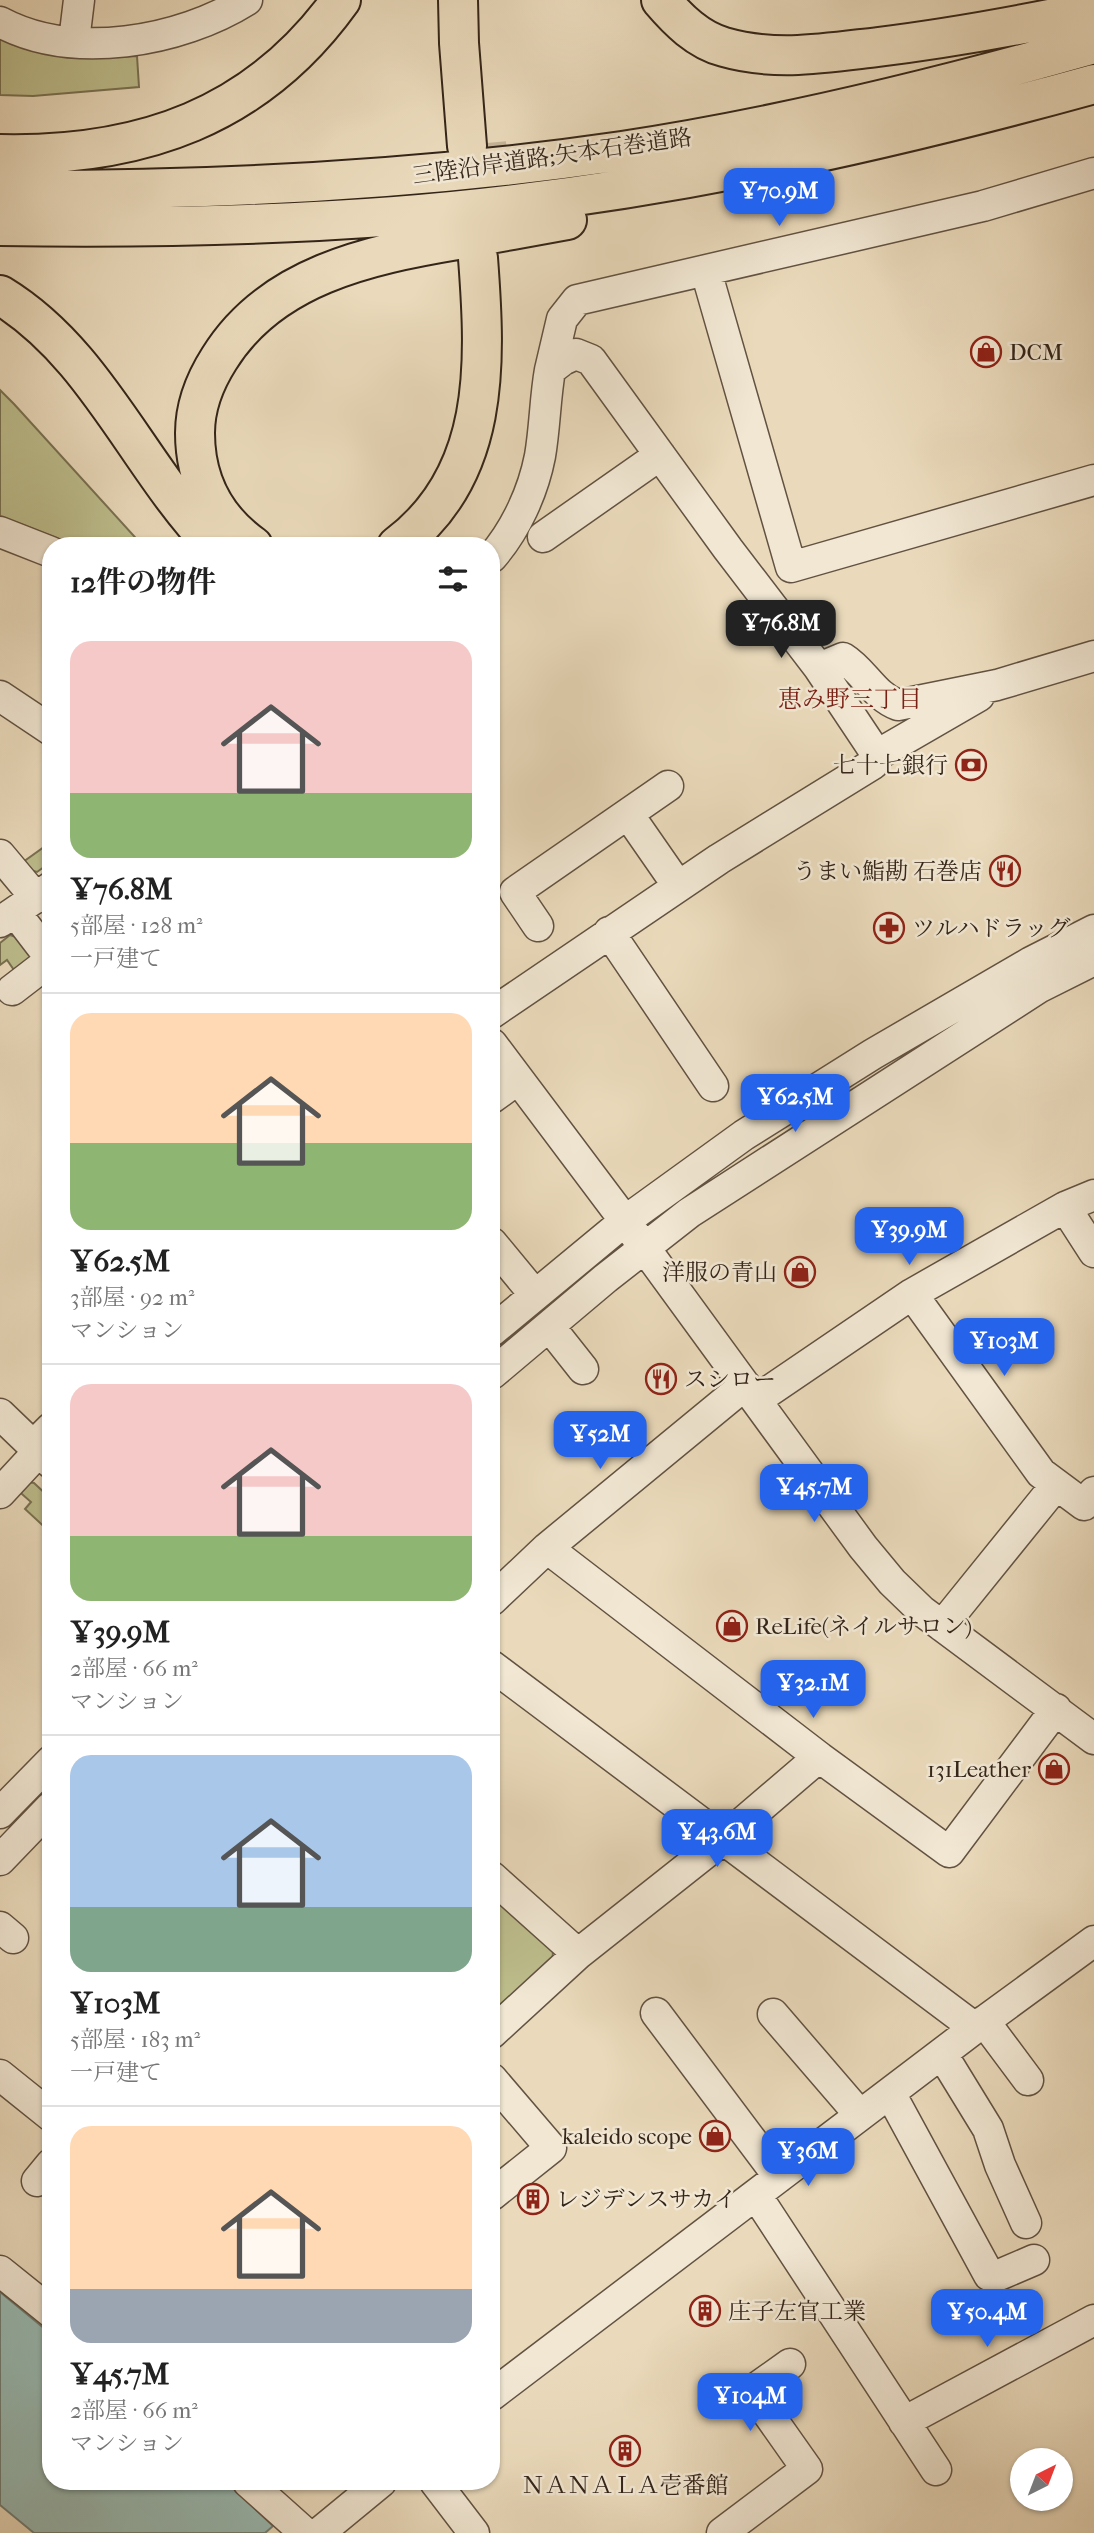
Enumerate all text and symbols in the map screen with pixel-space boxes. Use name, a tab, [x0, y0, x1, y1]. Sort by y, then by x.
street label: 三陸沿岸道路;矢本石巻道路	[411, 124, 694, 189]
pin: ¥70.9M	[722, 168, 836, 228]
text: ¥70.9M	[740, 177, 818, 204]
shop icon: DCM	[969, 335, 1003, 369]
place label: DCM	[1009, 339, 1063, 366]
icon: filters	[434, 560, 472, 598]
text: 12件の物件	[70, 565, 216, 600]
pin: ¥76.8M	[724, 600, 838, 660]
text: ¥76.8M	[742, 609, 820, 636]
district label: 恵み野三丁目	[778, 685, 922, 713]
icon: home	[208, 686, 334, 812]
bank icon: 七十七銀行	[954, 748, 988, 782]
place label: 七十七銀行	[833, 752, 948, 779]
restaurant icon: うまい鮨勘 石巻店	[988, 854, 1022, 888]
place label: うまい鮨勘 石巻店	[793, 858, 982, 885]
text: ¥76.8M	[70, 872, 172, 907]
pharmacy icon: ツルハドラッグ	[872, 911, 906, 945]
text: 5部屋 · 128 m²	[70, 912, 203, 939]
place label: ツルハドラッグ	[912, 915, 1070, 942]
text: 一戸建て	[70, 945, 162, 972]
icon: home	[208, 1058, 334, 1184]
pin: ¥62.5M	[738, 1074, 852, 1134]
text: ¥62.5M	[757, 1083, 833, 1110]
pin: ¥39.9M	[852, 1208, 966, 1267]
text: ¥39.9M	[871, 1216, 947, 1243]
text: ¥62.5M	[70, 1244, 170, 1279]
shop icon: 洋服の青山	[783, 1255, 817, 1289]
place label: 洋服の青山	[662, 1259, 777, 1286]
text: 3部屋 · 92 m²	[70, 1284, 194, 1311]
text: マンション	[70, 1317, 184, 1344]
pin: ¥103M	[955, 1318, 1053, 1378]
text: ¥103M	[969, 1327, 1039, 1354]
restaurant icon: スシロー	[644, 1362, 678, 1396]
place label: スシロー	[684, 1366, 776, 1393]
pin: ¥52M	[559, 1412, 641, 1471]
text: ¥52M	[570, 1420, 630, 1447]
icon: home	[208, 1429, 334, 1555]
pin: ¥45.7M	[757, 1464, 871, 1524]
text: ¥45.7M	[776, 1473, 852, 1500]
shop icon: ReLife(ネイルサロン)	[715, 1609, 749, 1643]
place label: ReLife(ネイルサロン)	[755, 1613, 972, 1640]
text: ¥39.9M	[70, 1615, 170, 1650]
text: 2部屋 · 66 m²	[70, 1655, 198, 1682]
pin: ¥32.1M	[756, 1660, 870, 1720]
text: ¥32.1M	[777, 1669, 849, 1696]
text: マンション	[70, 1688, 184, 1715]
shop icon: 131Leather	[1037, 1752, 1071, 1786]
place label: 131Leather	[927, 1756, 1031, 1783]
icon: home	[208, 1800, 334, 1926]
pin: ¥43.6M	[660, 1810, 774, 1869]
text: ¥43.6M	[678, 1818, 756, 1845]
text: ¥103M	[70, 1986, 160, 2021]
text: 5部屋 · 183 m²	[70, 2026, 200, 2053]
text: 一戸建て	[70, 2059, 162, 2086]
shop icon: kaleido scope	[698, 2119, 732, 2153]
place label: kaleido scope	[562, 2123, 692, 2150]
pin: ¥36M	[767, 2128, 849, 2188]
text: ¥36M	[778, 2137, 838, 2164]
icon: home	[208, 2171, 334, 2297]
building icon: レジデンスサカイ	[516, 2182, 550, 2216]
place label: レジデンスサカイ	[556, 2186, 737, 2213]
pin: ¥50.4M	[930, 2290, 1044, 2349]
building icon: 庄子左官工業	[688, 2294, 722, 2328]
place label: 庄子左官工業	[728, 2298, 866, 2325]
text: ¥50.4M	[947, 2298, 1027, 2325]
text: ¥45.7M	[70, 2357, 169, 2392]
pin: ¥104M	[701, 2374, 799, 2433]
text: ¥104M	[713, 2382, 787, 2409]
text: 2部屋 · 66 m²	[70, 2397, 198, 2424]
text: マンション	[70, 2430, 184, 2457]
building icon: ＮＡＮＡＬＡ壱番館	[608, 2434, 642, 2468]
north arrow	[1010, 2448, 1073, 2511]
map controls	[1010, 2448, 1073, 2511]
place label: ＮＡＮＡＬＡ壱番館	[522, 2472, 729, 2499]

